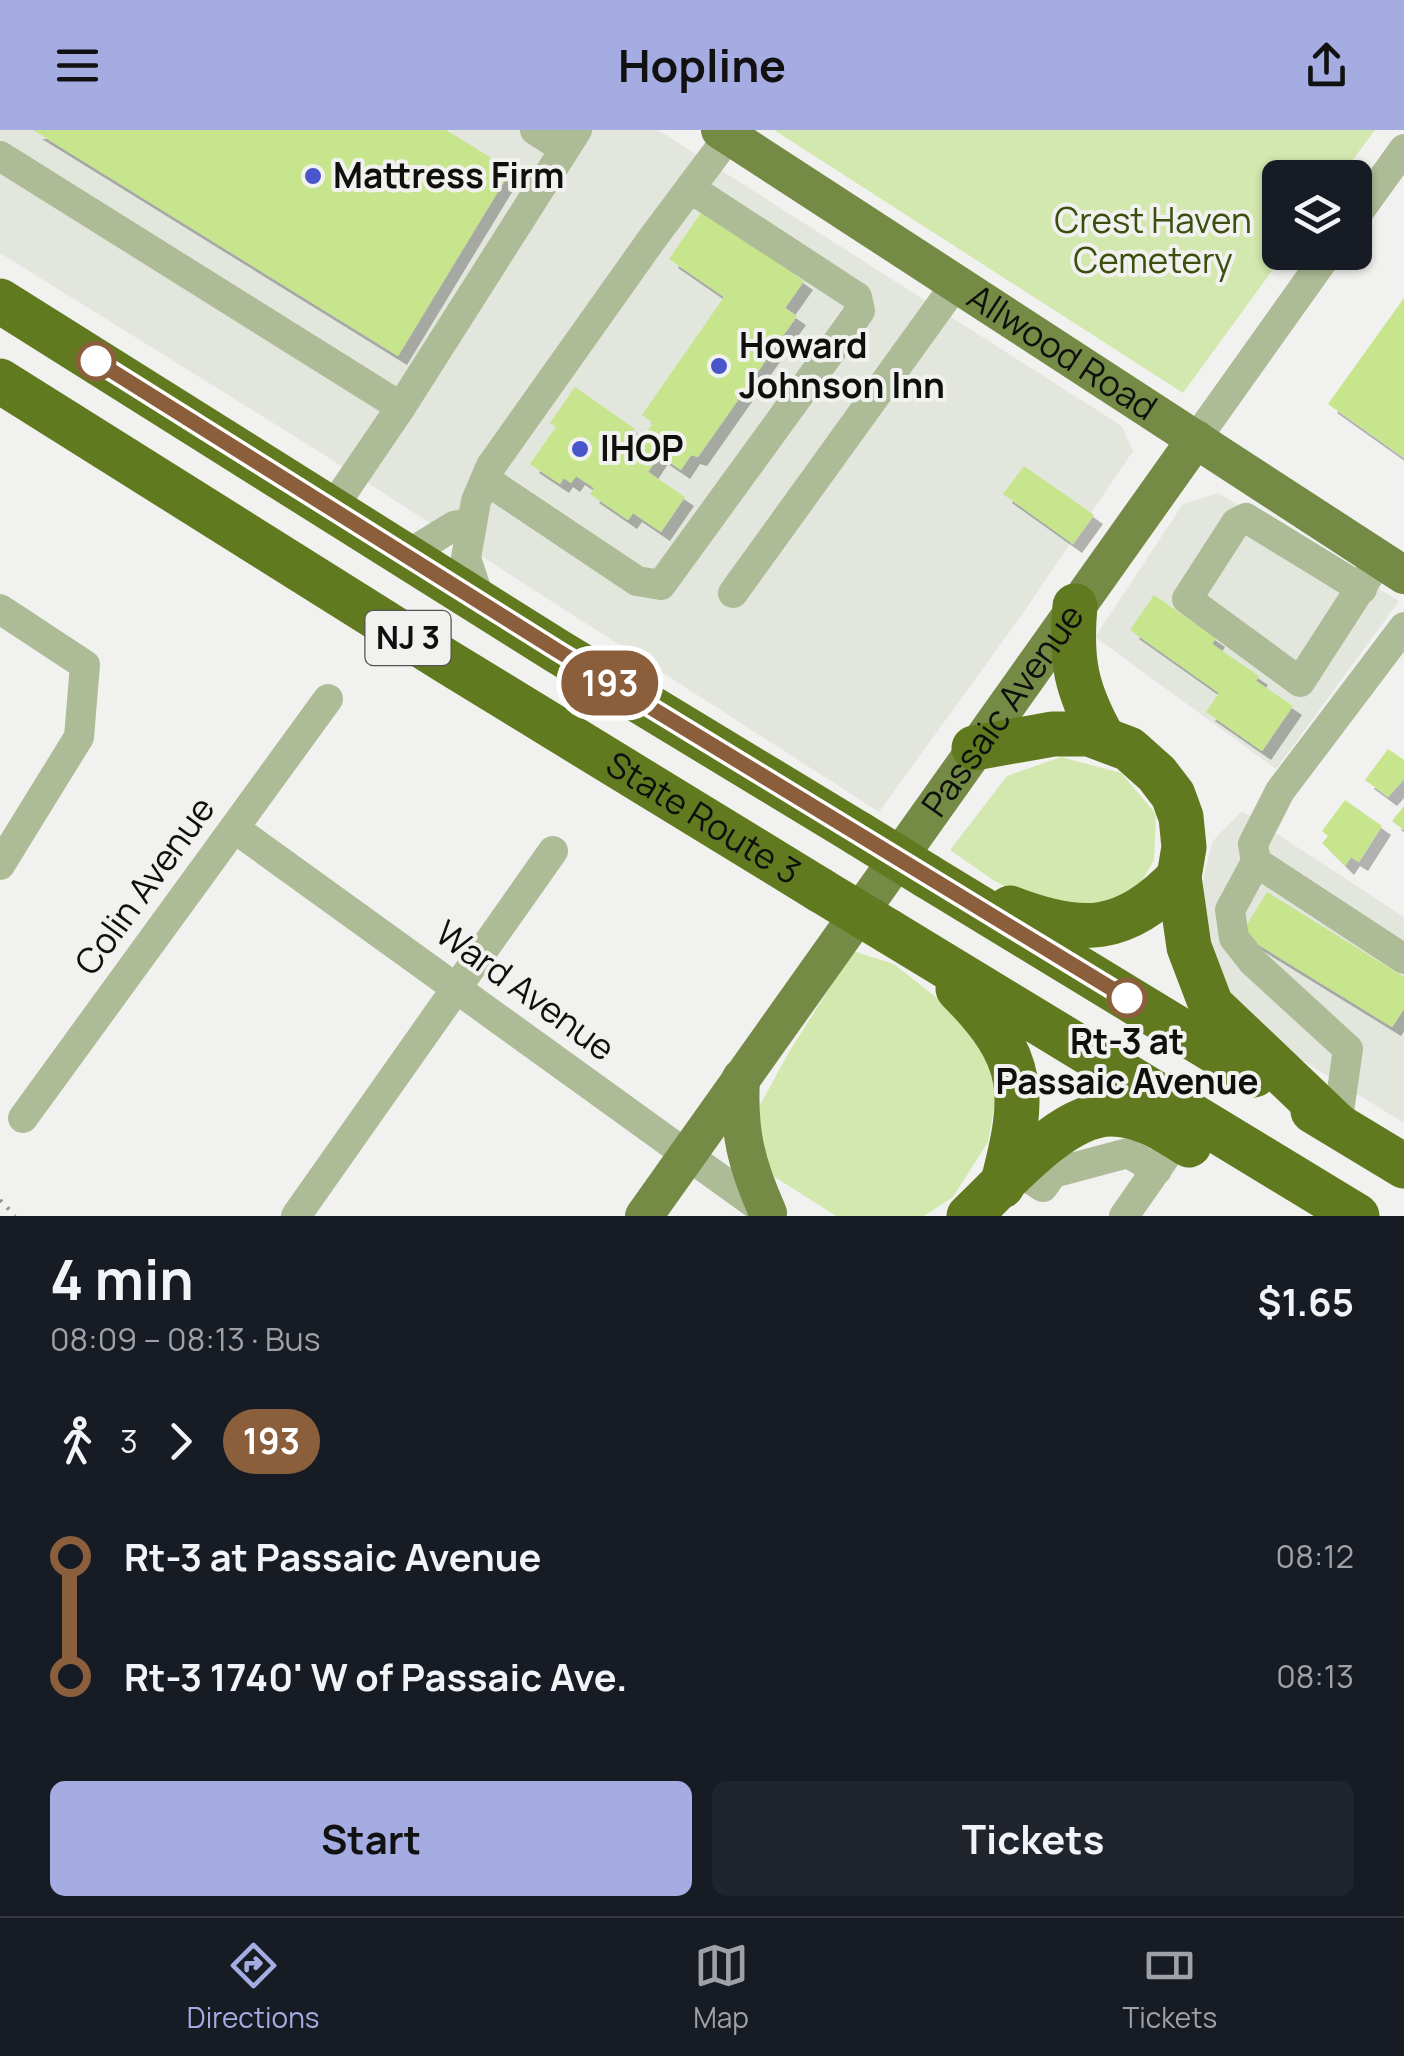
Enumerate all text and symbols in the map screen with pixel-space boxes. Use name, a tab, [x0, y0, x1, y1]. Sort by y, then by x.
text: Hopline	[618, 34, 786, 96]
icon: menu	[50, 38, 105, 93]
icon: share	[1299, 38, 1354, 93]
place label: Mattress Firm	[333, 151, 564, 199]
map controls	[1262, 160, 1372, 270]
button: layers	[1262, 160, 1372, 270]
marker: Mattress Firm	[302, 165, 324, 187]
park label: Crest Haven Cemetery	[1054, 196, 1252, 284]
street label: Allwood Road	[959, 272, 1167, 431]
place label: Howard Johnson Inn	[739, 321, 945, 409]
unlabelled marker	[77, 342, 115, 380]
marker: Howard Johnson Inn	[708, 355, 730, 377]
place label: IHOP	[600, 424, 684, 472]
marker: IHOP	[569, 438, 591, 460]
street label: Passaic Avenue	[910, 594, 1094, 826]
road number: NJ 3	[366, 611, 450, 665]
line badge: 193	[552, 650, 668, 716]
text: 193	[581, 659, 639, 707]
street label: State Route 3	[597, 740, 810, 895]
street label: Colin Avenue	[63, 786, 225, 984]
street label: Ward Avenue	[426, 909, 625, 1071]
marker: Rt-3 at Passaic Avenue	[1108, 979, 1146, 1017]
place label: Rt-3 at Passaic Avenue	[995, 1017, 1259, 1105]
text: 4 min	[50, 1241, 194, 1317]
text: $1.65	[1258, 1275, 1354, 1327]
text: 08:09 – 08:13 · Bus	[50, 1317, 320, 1361]
icon: walk	[50, 1414, 105, 1469]
icon: forward	[153, 1414, 208, 1469]
text: 193	[243, 1417, 300, 1465]
text: 3	[120, 1419, 138, 1463]
text: Rt-3 at Passaic Avenue	[124, 1530, 541, 1582]
text: 08:12	[1276, 1534, 1354, 1578]
text: Rt-3 1740' W of Passaic Ave.	[124, 1650, 628, 1702]
text: 08:13	[1276, 1654, 1354, 1698]
button: Start	[50, 1781, 692, 1896]
button: Tickets	[712, 1781, 1354, 1896]
tab: Directions	[187, 1938, 320, 2036]
tab: Map	[693, 1938, 749, 2036]
tab: Tickets	[1123, 1938, 1217, 2036]

